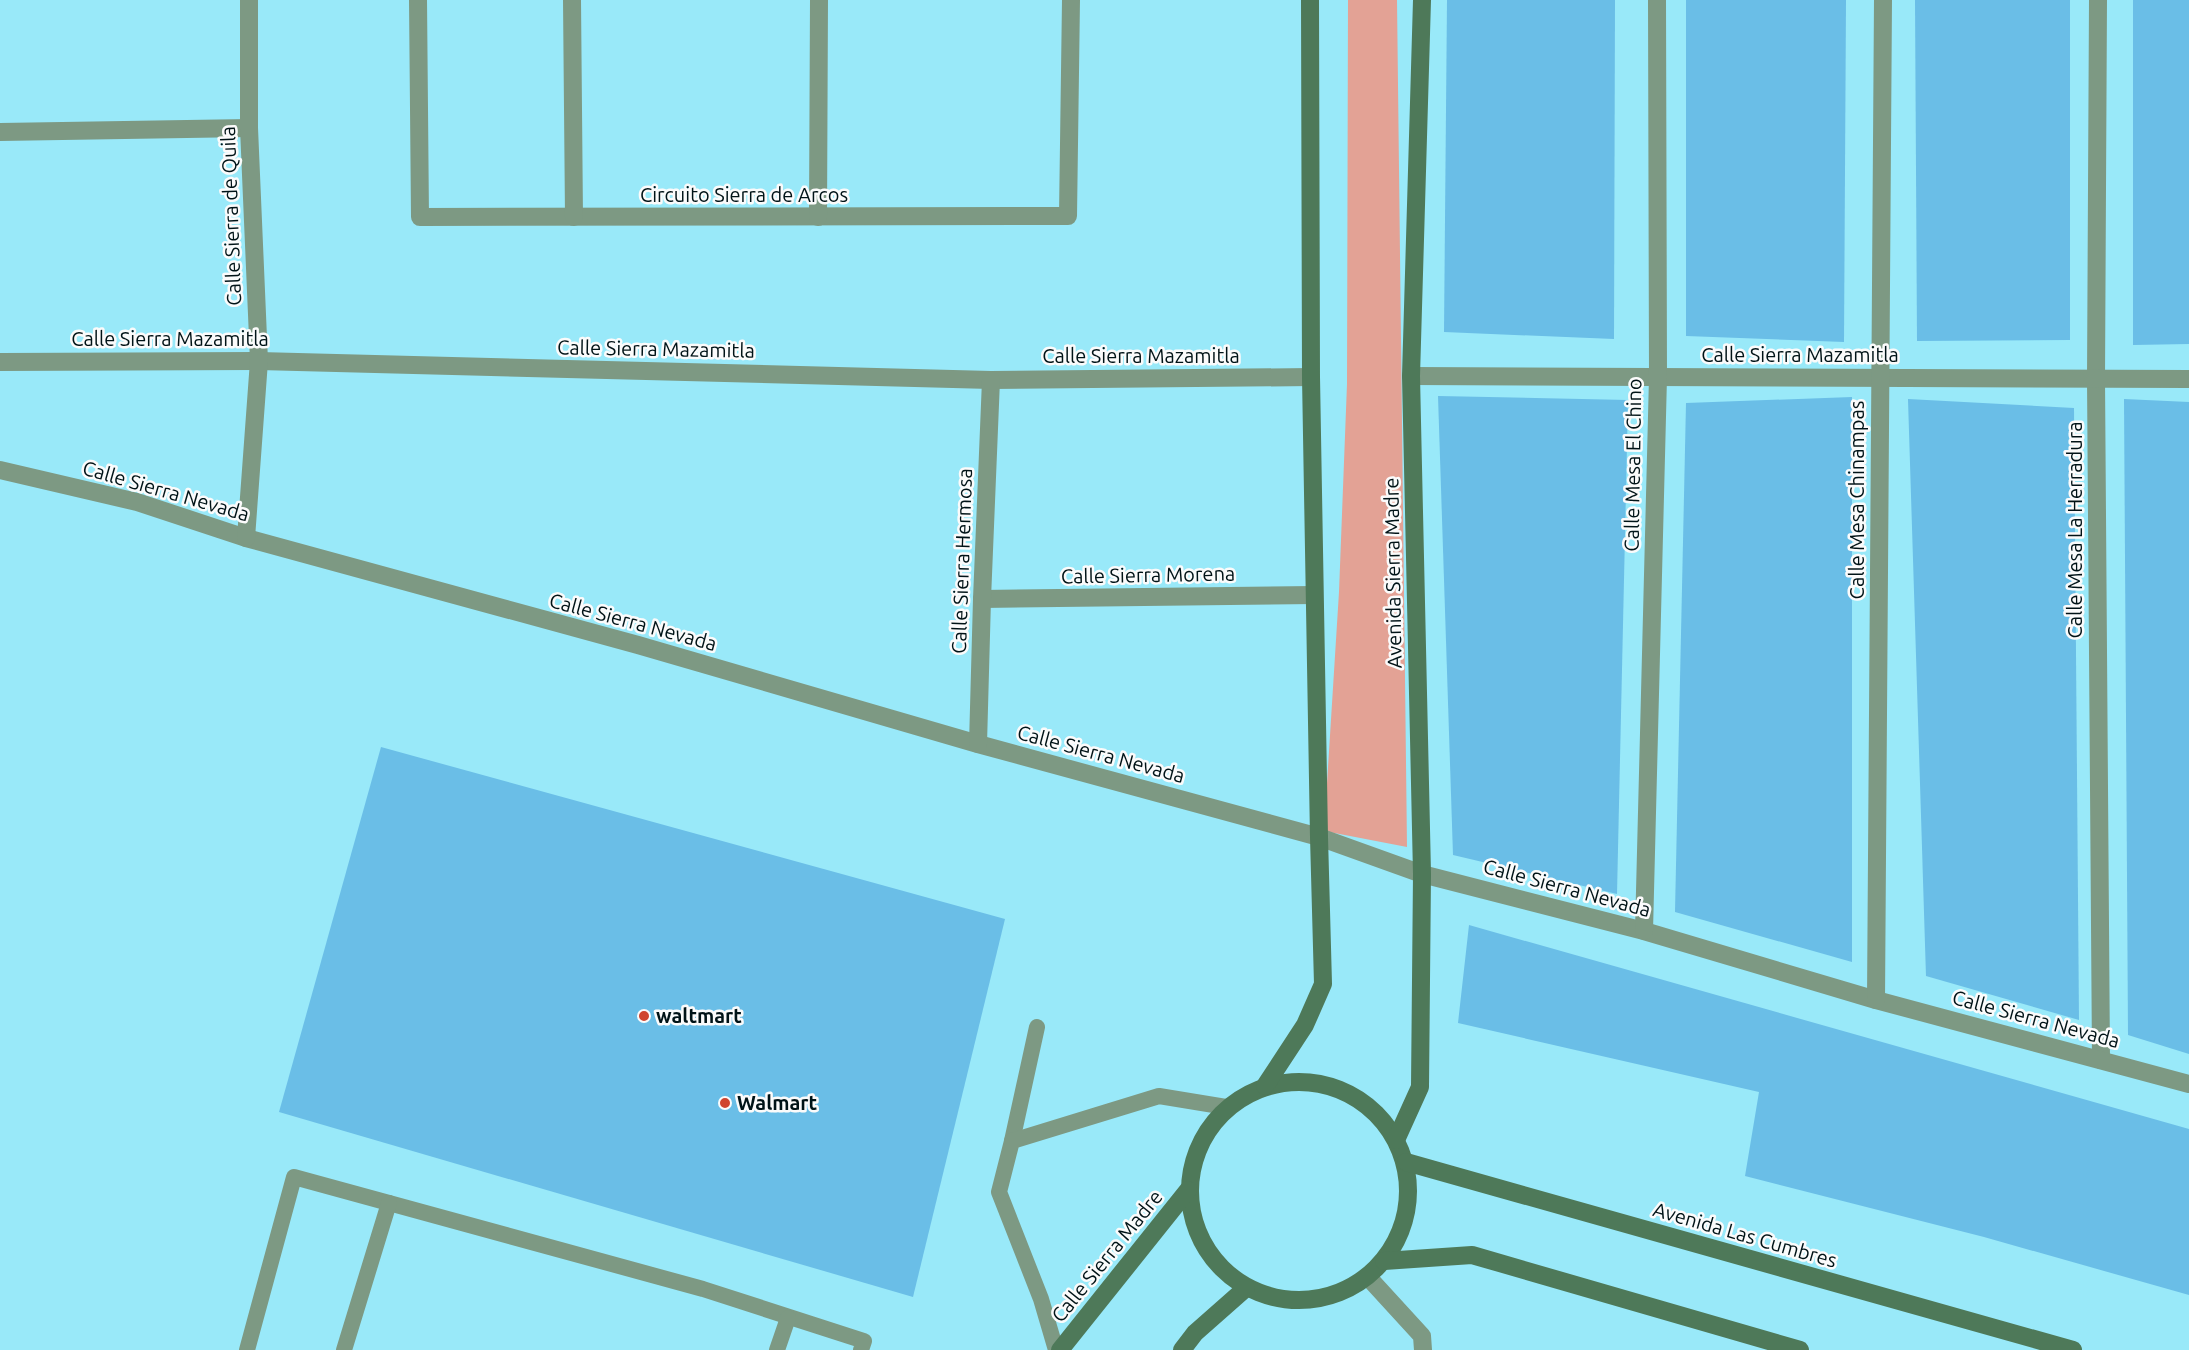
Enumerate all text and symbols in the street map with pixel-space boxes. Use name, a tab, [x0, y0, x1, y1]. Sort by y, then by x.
street label: Calle Sierra de Quila	[216, 126, 245, 306]
street label: Circuito Sierra de Arcos	[640, 183, 848, 206]
street label: Calle Sierra Mazamitla	[71, 327, 269, 350]
street label: Calle Sierra Mazamitla	[557, 335, 755, 362]
street label: Calle Sierra Mazamitla	[1701, 343, 1899, 366]
street label: Calle Sierra Mazamitla	[1042, 344, 1240, 367]
street label: Calle Mesa El Chino	[1619, 378, 1646, 552]
street label: Calle Mesa Chinampas	[1845, 401, 1868, 599]
street label: Calle Mesa La Herradura	[2063, 421, 2086, 639]
street label: Calle Sierra Nevada	[80, 456, 252, 525]
street label: Calle Sierra Hermosa	[947, 468, 976, 654]
street label: Avenida Sierra Madre	[1379, 477, 1406, 669]
street label: Calle Sierra Morena	[1061, 561, 1235, 588]
street label: Calle Sierra Nevada	[547, 588, 719, 655]
street label: Calle Sierra Nevada	[1015, 720, 1187, 787]
street label: Calle Sierra Nevada	[1481, 854, 1653, 921]
street label: Calle Sierra Nevada	[1950, 985, 2122, 1052]
place label: waltmart	[656, 1004, 742, 1027]
marker: waltmart	[637, 1009, 651, 1023]
place label: Walmart	[737, 1091, 818, 1114]
marker: Walmart	[718, 1096, 732, 1110]
street label: Calle Sierra Madre	[1046, 1185, 1167, 1326]
street label: Avenida Las Cumbres	[1651, 1197, 1840, 1272]

